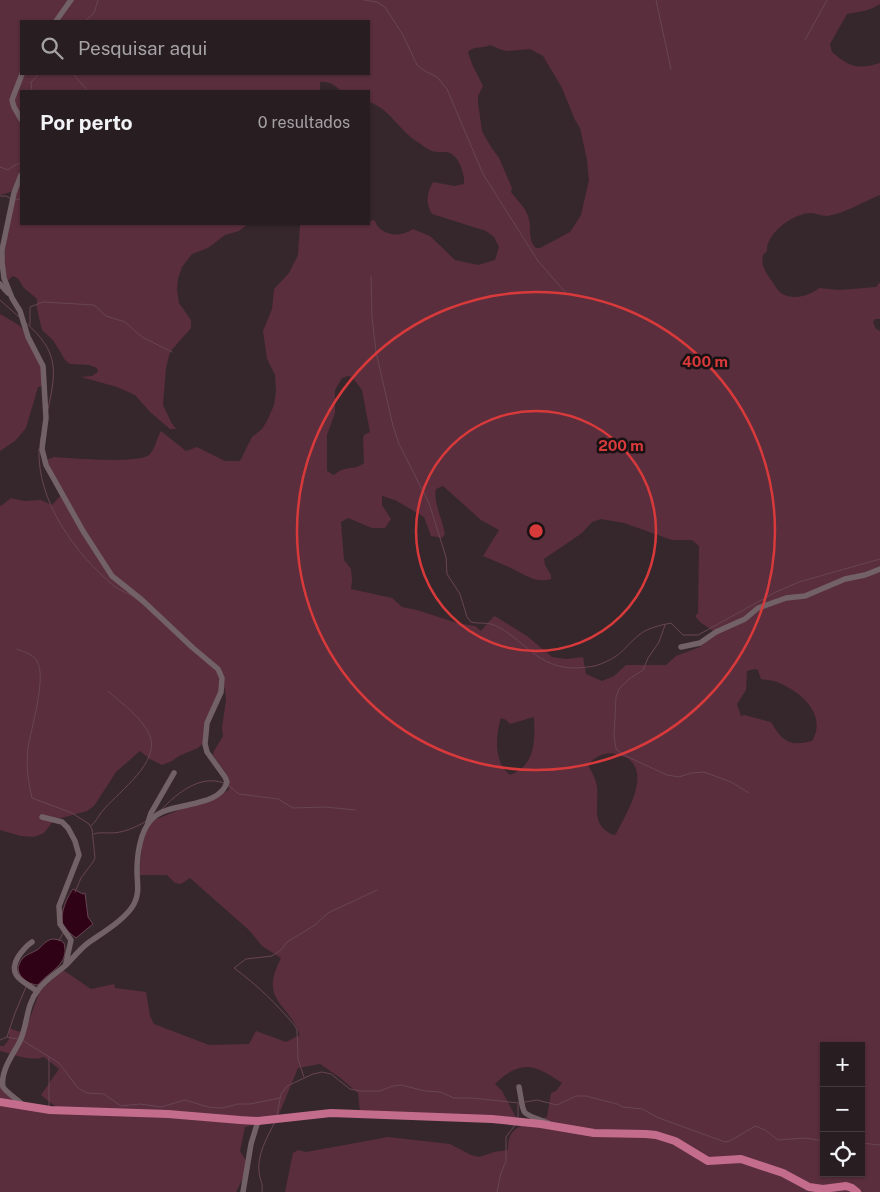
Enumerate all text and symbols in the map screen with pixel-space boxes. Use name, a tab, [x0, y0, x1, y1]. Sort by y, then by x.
search box	[20, 20, 370, 75]
icon: search	[38, 34, 66, 62]
text: Pesquisar aqui	[78, 37, 207, 59]
text: Por perto	[40, 110, 133, 135]
text: 0 resultados	[258, 113, 350, 132]
text: 400 m	[682, 353, 728, 370]
text: 200 m	[598, 437, 644, 454]
centre of rings	[527, 522, 545, 540]
map controls	[820, 1042, 865, 1177]
button: +	[820, 1042, 865, 1087]
button: −	[820, 1087, 865, 1132]
button: locate	[820, 1132, 865, 1177]

